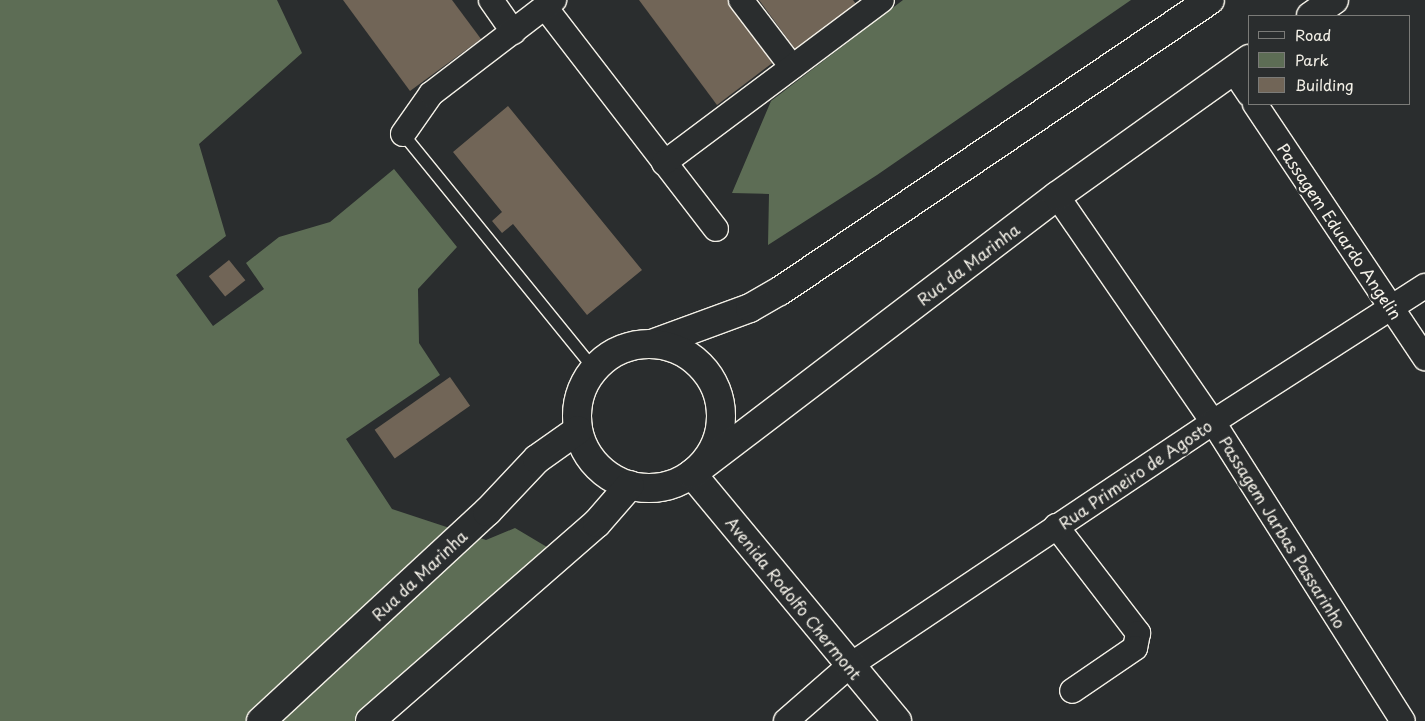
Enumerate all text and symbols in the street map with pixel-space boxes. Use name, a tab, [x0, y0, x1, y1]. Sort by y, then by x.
legend	[1248, 15, 1410, 105]
text: Road	[1295, 23, 1331, 46]
text: Park	[1295, 48, 1329, 71]
text: Building	[1295, 73, 1354, 96]
street label: Passagem Eduardo Angelin	[1274, 139, 1406, 323]
street label: Rua da Marinha	[912, 219, 1024, 309]
street label: Rua Primeiro de Agosto	[1054, 415, 1216, 533]
street label: Passagem Jarbas Passarinho	[1216, 433, 1350, 631]
street label: Avenida Rodolfo Chermont	[722, 512, 866, 684]
street label: Rua da Marinha	[367, 525, 471, 625]

